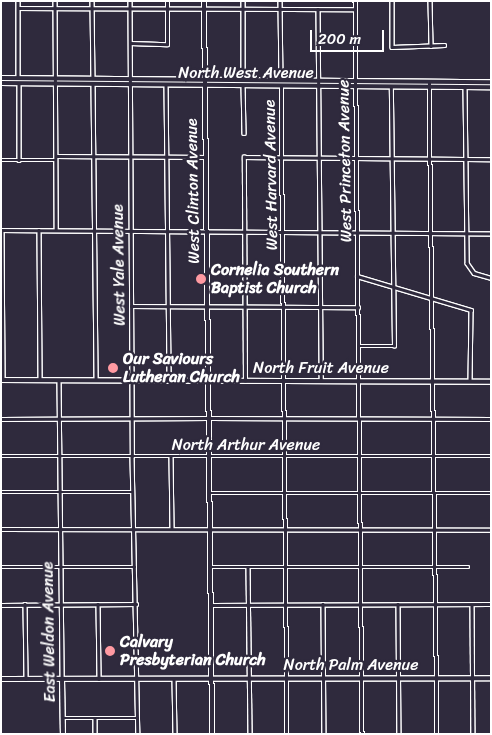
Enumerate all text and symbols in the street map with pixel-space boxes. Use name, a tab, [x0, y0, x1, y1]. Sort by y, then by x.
scale bar	[312, 20, 386, 52]
text: 200 m	[318, 26, 361, 52]
street label: North West Avenue	[178, 63, 314, 83]
street label: West Princeton Avenue	[334, 79, 356, 243]
street label: West Harvard Avenue	[260, 100, 282, 250]
street label: West Clinton Avenue	[182, 118, 204, 264]
street label: West Yale Avenue	[108, 204, 130, 326]
place label: Cornelia Southern Baptist Church	[211, 260, 339, 298]
marker: Cornelia Southern Baptist Church	[195, 273, 207, 285]
place label: Our Saviours Lutheran Church	[123, 349, 240, 387]
street label: North Fruit Avenue	[253, 358, 389, 378]
marker: Our Saviours Lutheran Church	[107, 362, 119, 374]
street label: North Arthur Avenue	[172, 435, 320, 455]
street label: East Weldon Avenue	[38, 561, 60, 703]
place label: Calvary Presbyterian Church	[120, 632, 266, 670]
marker: Calvary Presbyterian Church	[104, 645, 116, 657]
street label: North Palm Avenue	[283, 655, 419, 675]

